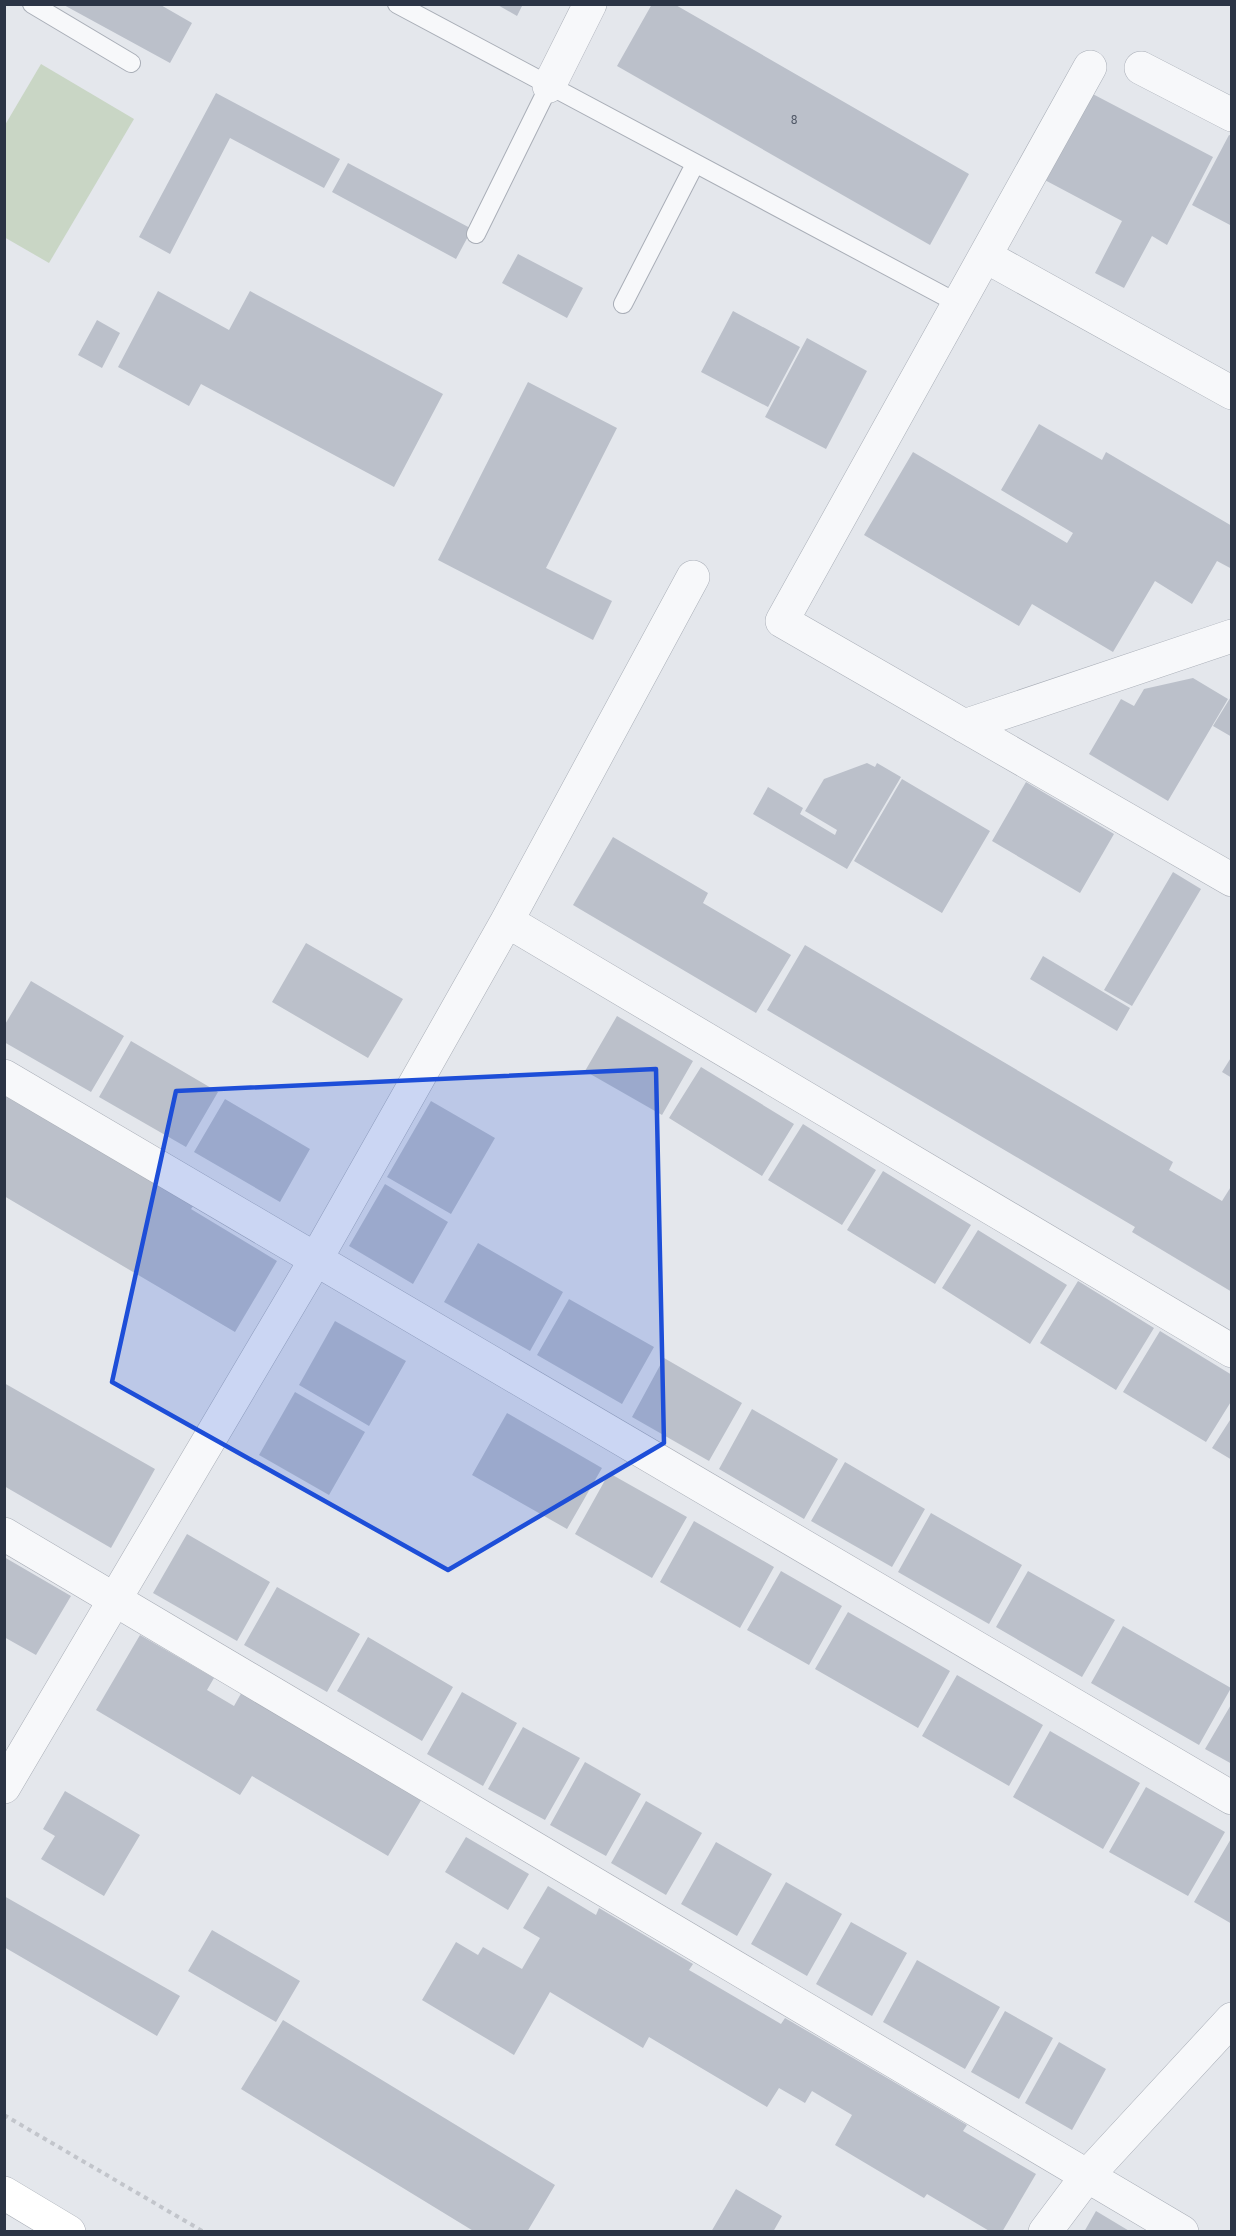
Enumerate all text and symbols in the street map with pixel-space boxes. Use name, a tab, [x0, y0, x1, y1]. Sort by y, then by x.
house number: 8	[791, 113, 798, 127]

